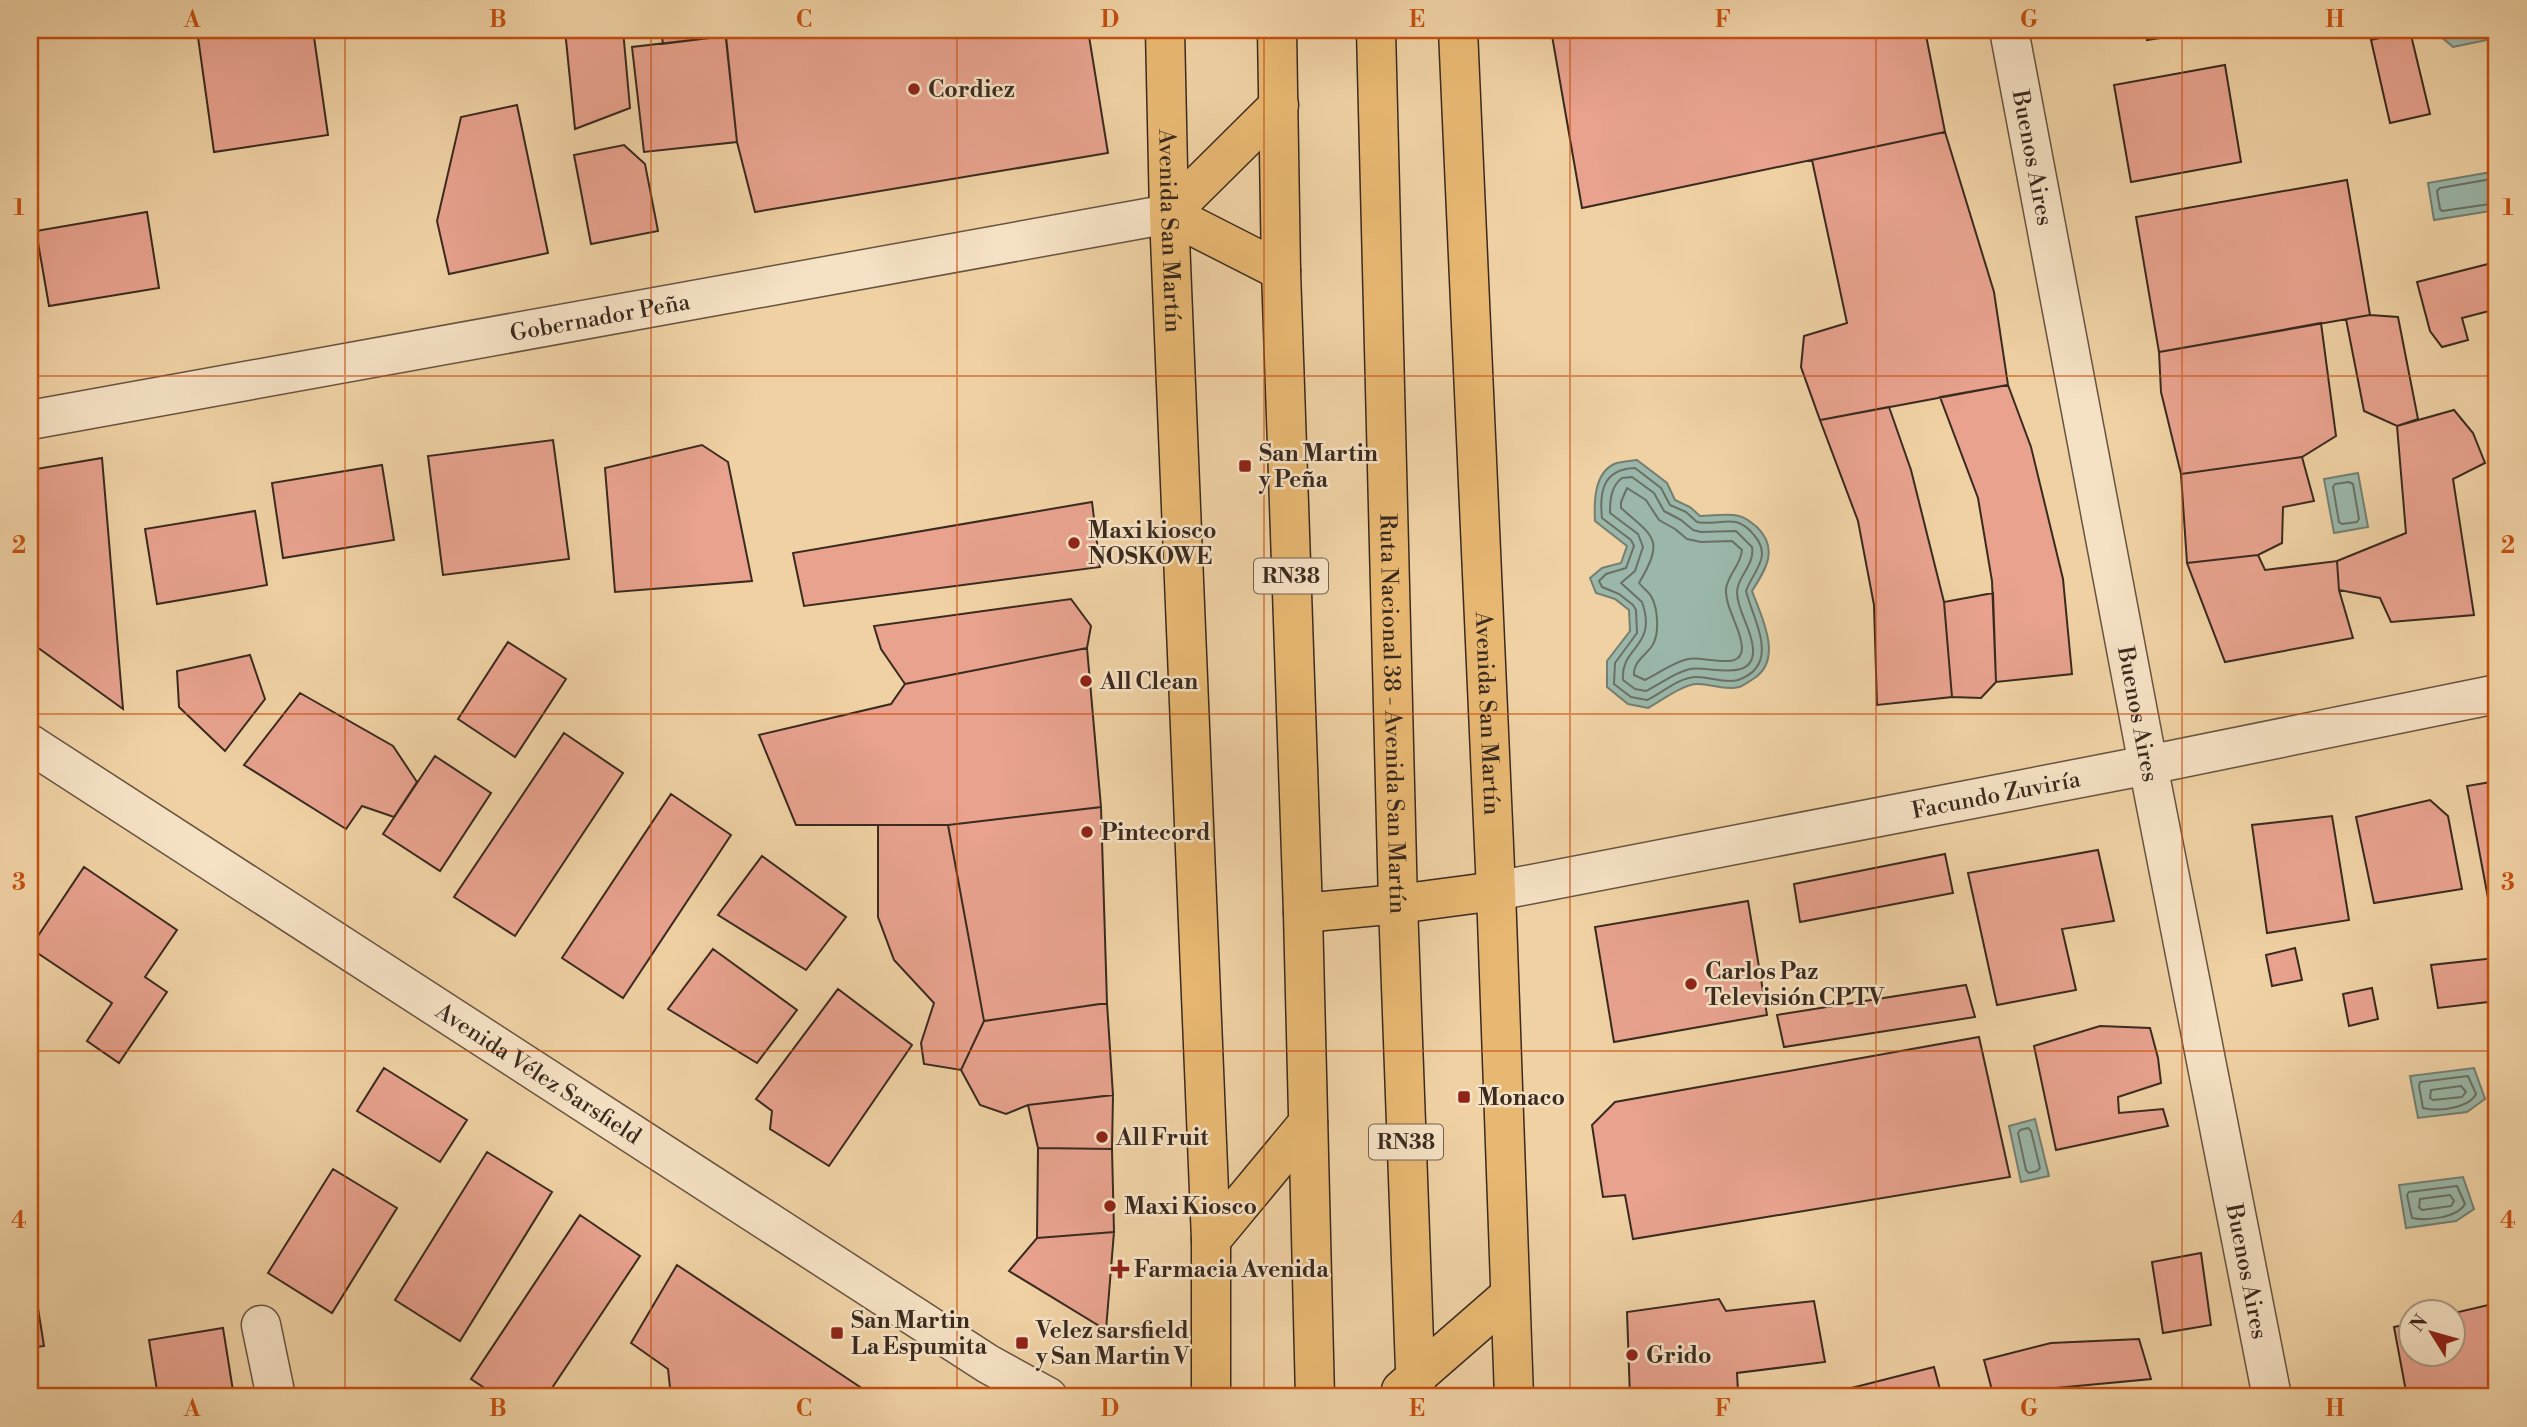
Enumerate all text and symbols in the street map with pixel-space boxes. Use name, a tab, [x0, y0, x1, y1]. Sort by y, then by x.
text: A	[183, 6, 201, 34]
text: B	[489, 6, 507, 34]
text: C	[796, 6, 812, 34]
text: D	[1101, 6, 1119, 34]
text: E	[1409, 6, 1425, 34]
text: F	[1715, 6, 1731, 34]
text: G	[2020, 6, 2038, 34]
text: H	[2326, 6, 2345, 34]
place label: Cordiez	[928, 76, 1015, 104]
marker: Cordiez	[906, 81, 922, 97]
street label: Buenos Aires	[2005, 87, 2059, 228]
street label: Avenida San Martín	[1152, 128, 1187, 334]
text: 1	[13, 194, 25, 222]
text: 1	[2502, 194, 2514, 222]
street label: Gobernador Peña	[508, 288, 692, 348]
place label: San Martin y Peña	[1258, 440, 1378, 494]
marker: San Martin y Peña	[1237, 458, 1253, 474]
street label: Ruta Nacional 38 - Avenida San Martín	[1373, 513, 1411, 915]
place label: Maxi kiosco NOSKOWE	[1088, 517, 1217, 571]
text: 2	[12, 532, 26, 560]
text: 2	[2501, 532, 2515, 560]
marker: Maxi kiosco NOSKOWE	[1066, 535, 1082, 551]
road number: RN38	[1254, 558, 1328, 594]
street label: Avenida San Martín	[1469, 610, 1506, 816]
street label: Buenos Aires	[2111, 643, 2164, 784]
place label: All Clean	[1099, 668, 1198, 696]
marker: All Clean	[1078, 673, 1094, 689]
street label: Facundo Zuviría	[1909, 765, 2083, 825]
place label: Pintecord	[1101, 819, 1211, 847]
marker: Pintecord	[1079, 824, 1095, 840]
text: 3	[12, 869, 26, 897]
text: 3	[2501, 869, 2515, 897]
place label: Carlos Paz Televisión CPTV	[1705, 958, 1885, 1012]
marker: Carlos Paz Televisión CPTV	[1683, 976, 1699, 992]
street label: Avenida Vélez Sarsfield	[429, 997, 646, 1151]
place label: Monaco	[1478, 1084, 1565, 1112]
marker: Monaco	[1456, 1089, 1472, 1105]
place label: All Fruit	[1115, 1124, 1209, 1152]
road number: RN38	[1369, 1124, 1443, 1160]
marker: All Fruit	[1094, 1129, 1110, 1145]
place label: Maxi Kiosco	[1124, 1193, 1257, 1221]
marker: Maxi Kiosco	[1102, 1198, 1118, 1214]
street label: Buenos Aires	[2219, 1200, 2273, 1342]
text: 4	[11, 1207, 27, 1235]
text: 4	[2500, 1207, 2516, 1235]
place label: Farmacia Avenida	[1134, 1256, 1329, 1284]
marker: Farmacia Avenida	[1112, 1261, 1128, 1277]
north arrow	[2398, 1298, 2468, 1368]
place label: San Martin La Espumita	[851, 1307, 987, 1361]
text: N	[2405, 1310, 2433, 1337]
place label: Velez sarsfield y San Martin V	[1035, 1317, 1190, 1371]
marker: San Martin La Espumita	[829, 1325, 845, 1341]
marker: Velez sarsfield y San Martin V	[1014, 1335, 1030, 1351]
place label: Grido	[1646, 1342, 1712, 1370]
marker: Grido	[1624, 1347, 1640, 1363]
text: A	[183, 1395, 201, 1423]
text: B	[489, 1395, 507, 1423]
text: C	[796, 1395, 812, 1423]
text: D	[1101, 1395, 1119, 1423]
text: E	[1409, 1395, 1425, 1423]
text: F	[1715, 1395, 1731, 1423]
text: G	[2020, 1395, 2038, 1423]
text: H	[2326, 1395, 2345, 1423]

